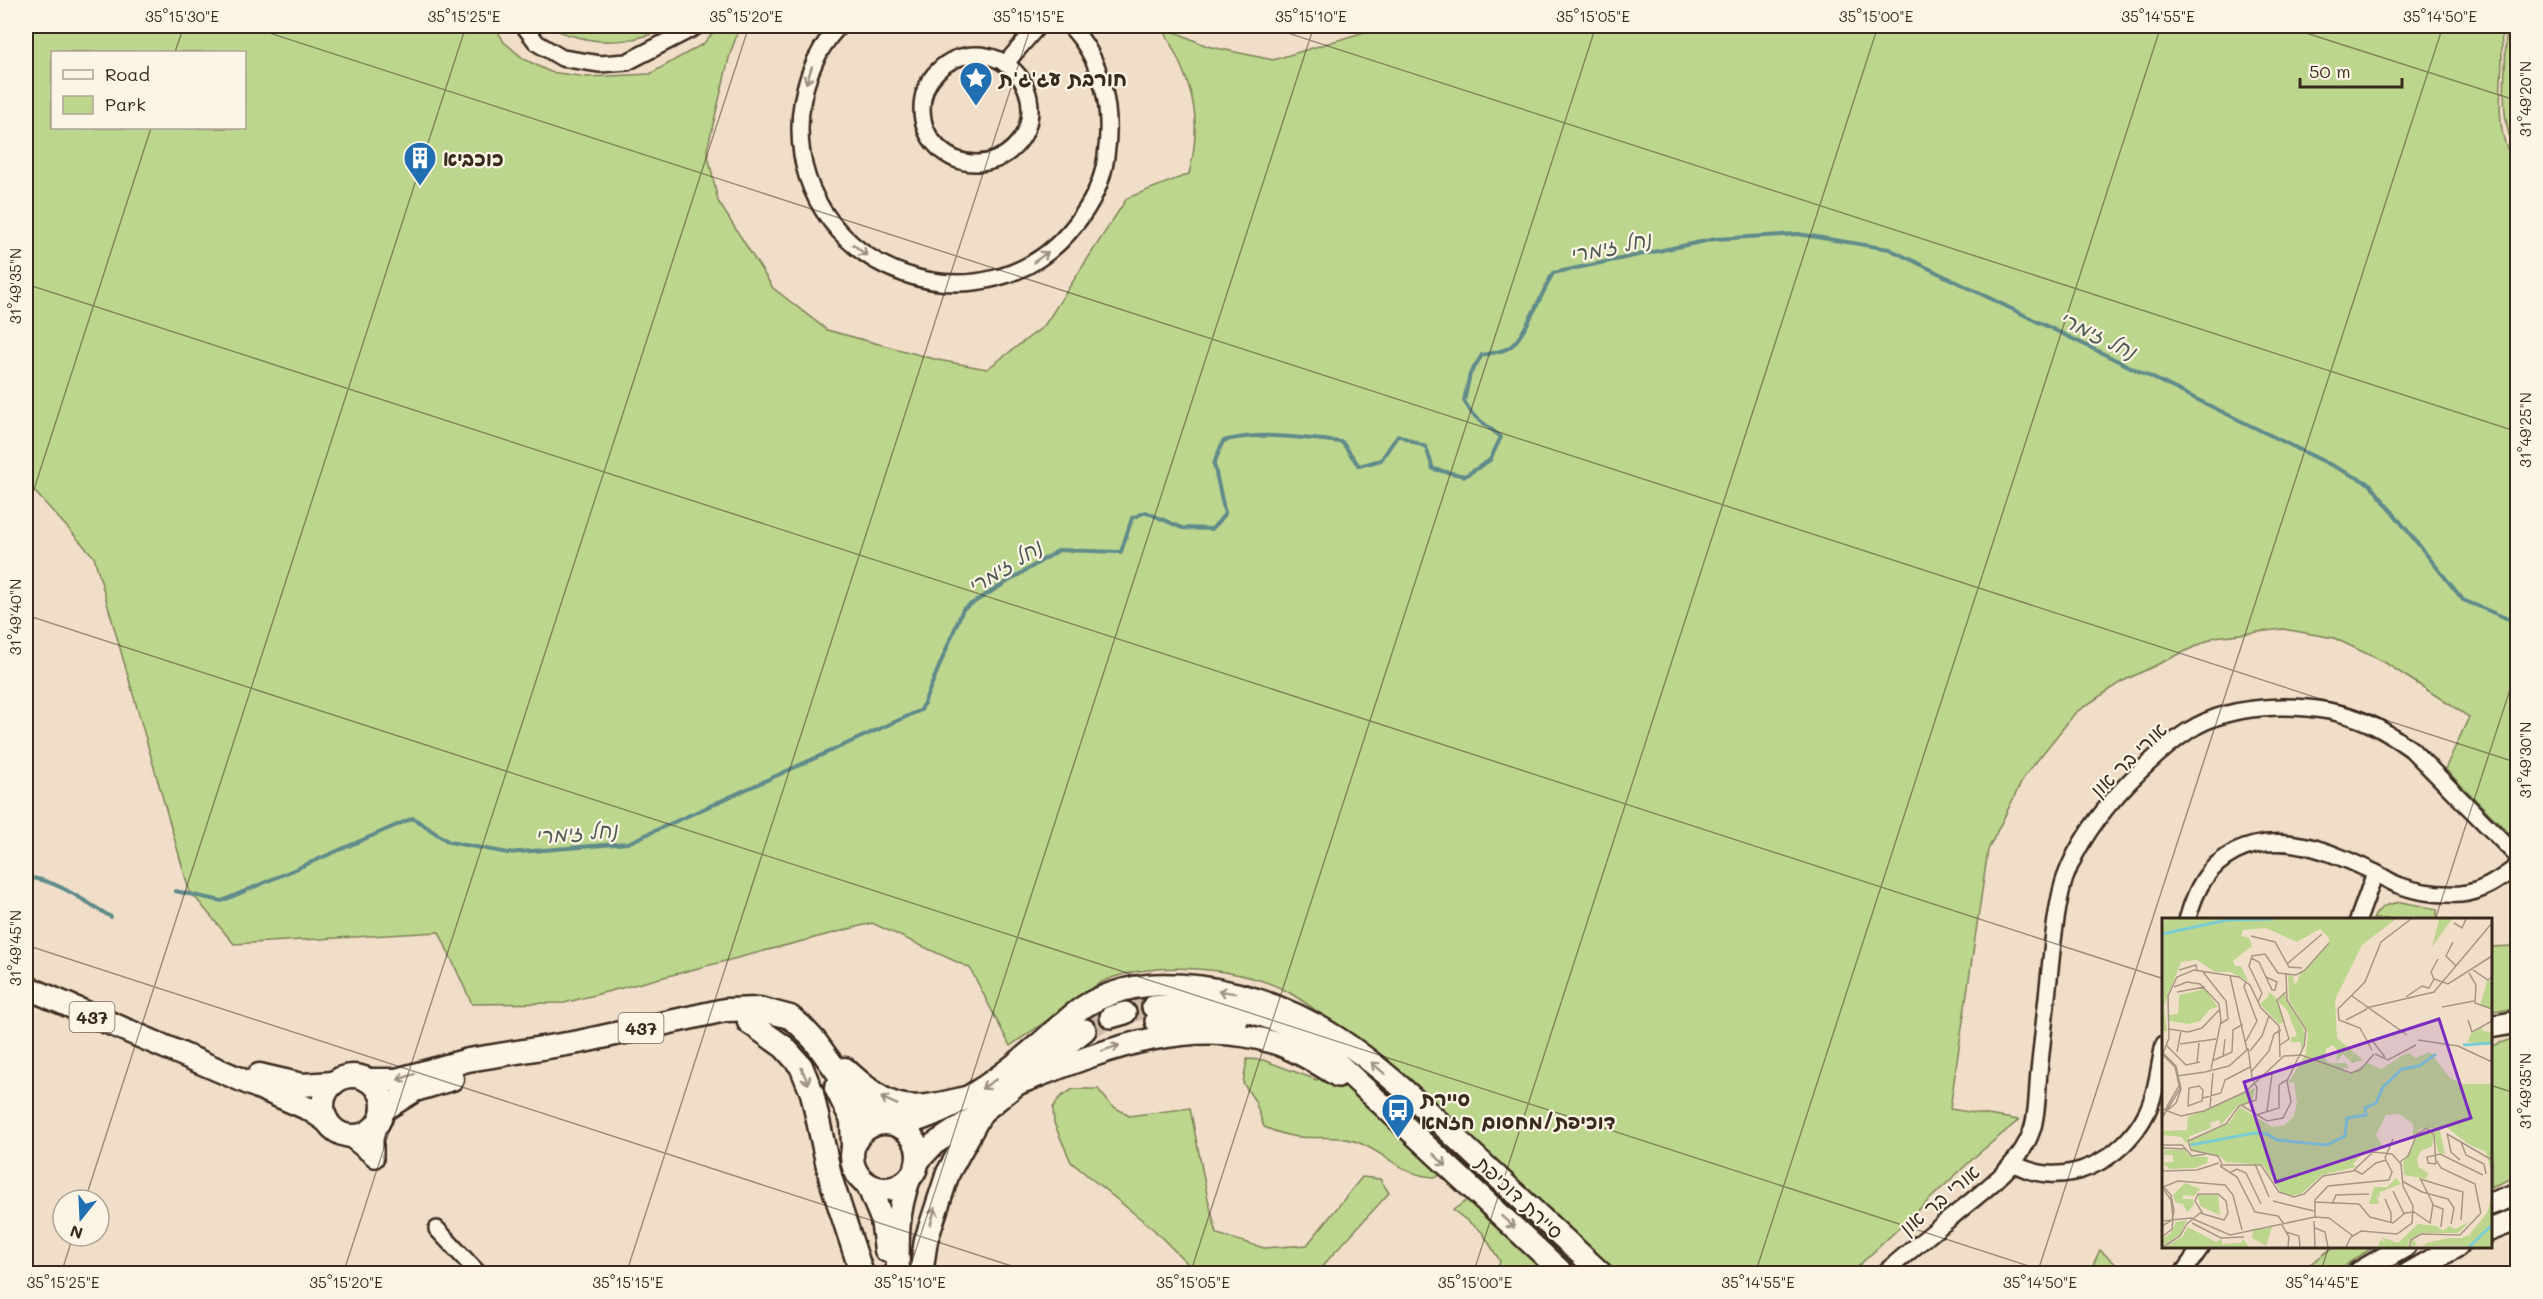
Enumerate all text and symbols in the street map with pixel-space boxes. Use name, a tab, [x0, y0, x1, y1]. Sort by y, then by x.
text: 35°15'30"E	[145, 6, 219, 26]
text: 35°15'25"E	[427, 6, 501, 26]
text: 35°15'20"E	[709, 6, 783, 26]
text: 35°15'15"E	[993, 6, 1065, 26]
text: 35°15'10"E	[1275, 6, 1347, 26]
text: 35°15'05"E	[1556, 6, 1630, 26]
text: 35°15'00"E	[1839, 6, 1914, 26]
text: 35°14'55"E	[2121, 6, 2195, 26]
text: 35°14'50"E	[2403, 6, 2477, 26]
legend	[51, 51, 246, 129]
scale bar	[2300, 51, 2402, 89]
text: 50 m	[2309, 59, 2351, 83]
place icon: חורבת עג'ג'ת	[958, 60, 994, 107]
text: 31°49'20"N	[2515, 61, 2535, 137]
text: Road	[105, 62, 150, 86]
one-way arrow	[802, 65, 813, 84]
place label: חורבת עג'ג'ת	[997, 65, 1127, 91]
text: Park	[105, 92, 146, 116]
building icon: כוכביא	[402, 140, 438, 187]
place label: כוכביא	[443, 145, 504, 171]
water label: נחל זימרי	[1567, 224, 1655, 268]
one-way arrow	[852, 243, 868, 256]
text: 31°49'35"N	[5, 248, 25, 324]
one-way arrow	[1032, 250, 1048, 263]
water label: נחל זימרי	[2055, 304, 2143, 365]
text: 31°49'25"N	[2515, 392, 2535, 468]
water label: נחל זימרי	[962, 532, 1048, 599]
text: 31°49'40"N	[5, 579, 25, 655]
street label: אורי בר און	[2084, 716, 2172, 803]
text: 31°49'30"N	[2515, 722, 2535, 798]
water label: נחל זימרי	[534, 815, 620, 849]
text: 31°49'45"N	[5, 910, 25, 986]
inset map	[2162, 918, 2492, 1248]
one-way arrow	[1218, 986, 1237, 997]
road number: 437	[70, 1002, 115, 1032]
road number: 437	[618, 1013, 664, 1043]
one-way arrow	[1101, 1042, 1120, 1053]
text: 31°49'35"N	[2515, 1053, 2535, 1129]
one-way arrow	[1371, 1061, 1386, 1075]
one-way arrow	[800, 1067, 811, 1085]
one-way arrow	[397, 1072, 416, 1083]
one-way arrow	[980, 1077, 997, 1090]
place label: סיירת דוכיפת/מחסום חזמא	[1419, 1085, 1616, 1134]
bus stop icon: סיירת דוכיפת/מחסום חזמא	[1380, 1092, 1416, 1139]
one-way arrow	[880, 1095, 898, 1106]
street label: סיירת דוכיפת	[1470, 1149, 1569, 1244]
one-way arrow	[1432, 1153, 1447, 1167]
street label: אורי בר און	[1894, 1158, 1985, 1241]
north arrow	[51, 1188, 111, 1248]
one-way arrow	[928, 1207, 939, 1226]
one-way arrow	[1500, 1215, 1515, 1229]
text: N	[67, 1221, 85, 1245]
text: 35°15'25"E	[26, 1272, 100, 1292]
text: 35°15'20"E	[309, 1272, 383, 1292]
text: 35°15'15"E	[592, 1272, 664, 1292]
text: 35°15'10"E	[874, 1272, 946, 1292]
text: 35°15'05"E	[1156, 1272, 1230, 1292]
text: 35°15'00"E	[1438, 1272, 1513, 1292]
text: 35°14'55"E	[1721, 1272, 1795, 1292]
text: 35°14'50"E	[2003, 1272, 2077, 1292]
text: 35°14'45"E	[2285, 1272, 2359, 1292]

